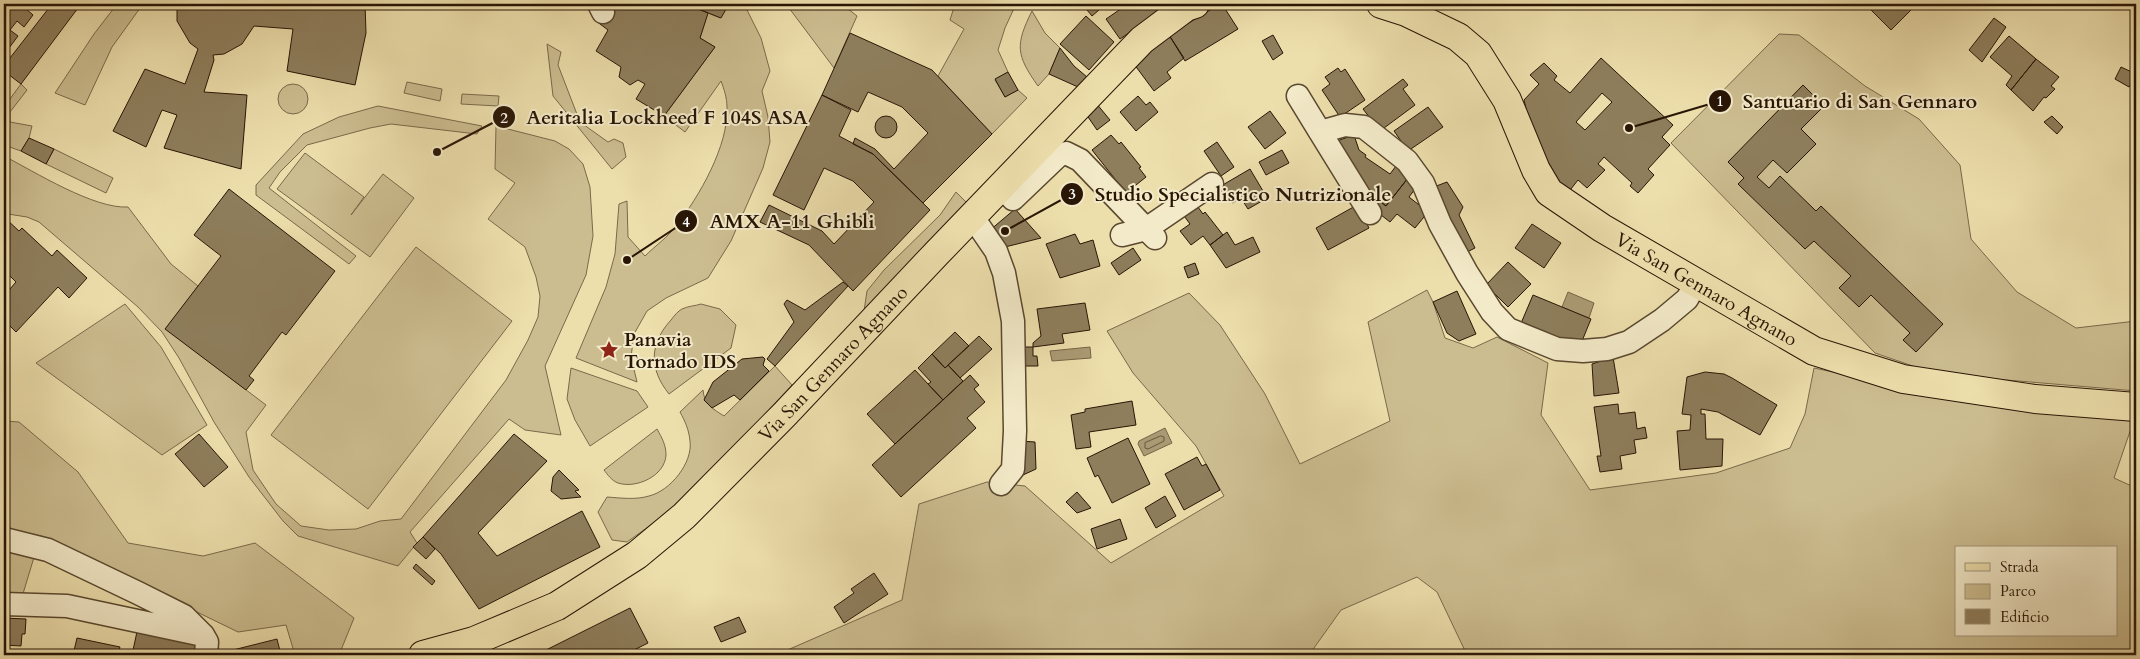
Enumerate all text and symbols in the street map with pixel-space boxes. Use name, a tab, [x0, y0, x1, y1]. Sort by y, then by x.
callout: Santuario di San Gennaro	[1708, 83, 1987, 118]
text: Santuario di San Gennaro	[1743, 88, 1977, 115]
text: 1	[1716, 91, 1724, 111]
callout: Aeritalia Lockheed F 104S ASA	[491, 100, 818, 135]
text: Aeritalia Lockheed F 104S ASA	[526, 104, 808, 131]
text: 2	[500, 108, 508, 128]
callout: Studio Specialistico Nutrizionale	[1060, 177, 1401, 212]
text: Studio Specialistico Nutrizionale	[1095, 181, 1391, 208]
text: 3	[1068, 184, 1076, 204]
callout: AMX A-11 Ghibli	[674, 204, 884, 239]
text: AMX A-11 Ghibli	[709, 208, 875, 235]
text: 4	[682, 212, 690, 232]
street label: Via San Gennaro Agnano	[1610, 227, 1802, 353]
street label: Via San Gennaro Agnano	[753, 280, 914, 448]
place label: Panavia Tornado IDS	[624, 327, 736, 375]
place icon: Panavia Tornado IDS	[598, 339, 620, 361]
legend	[1955, 546, 2118, 636]
text: Strada	[2000, 557, 2039, 577]
text: Parco	[2000, 581, 2036, 601]
text: Edificio	[2000, 607, 2049, 627]

